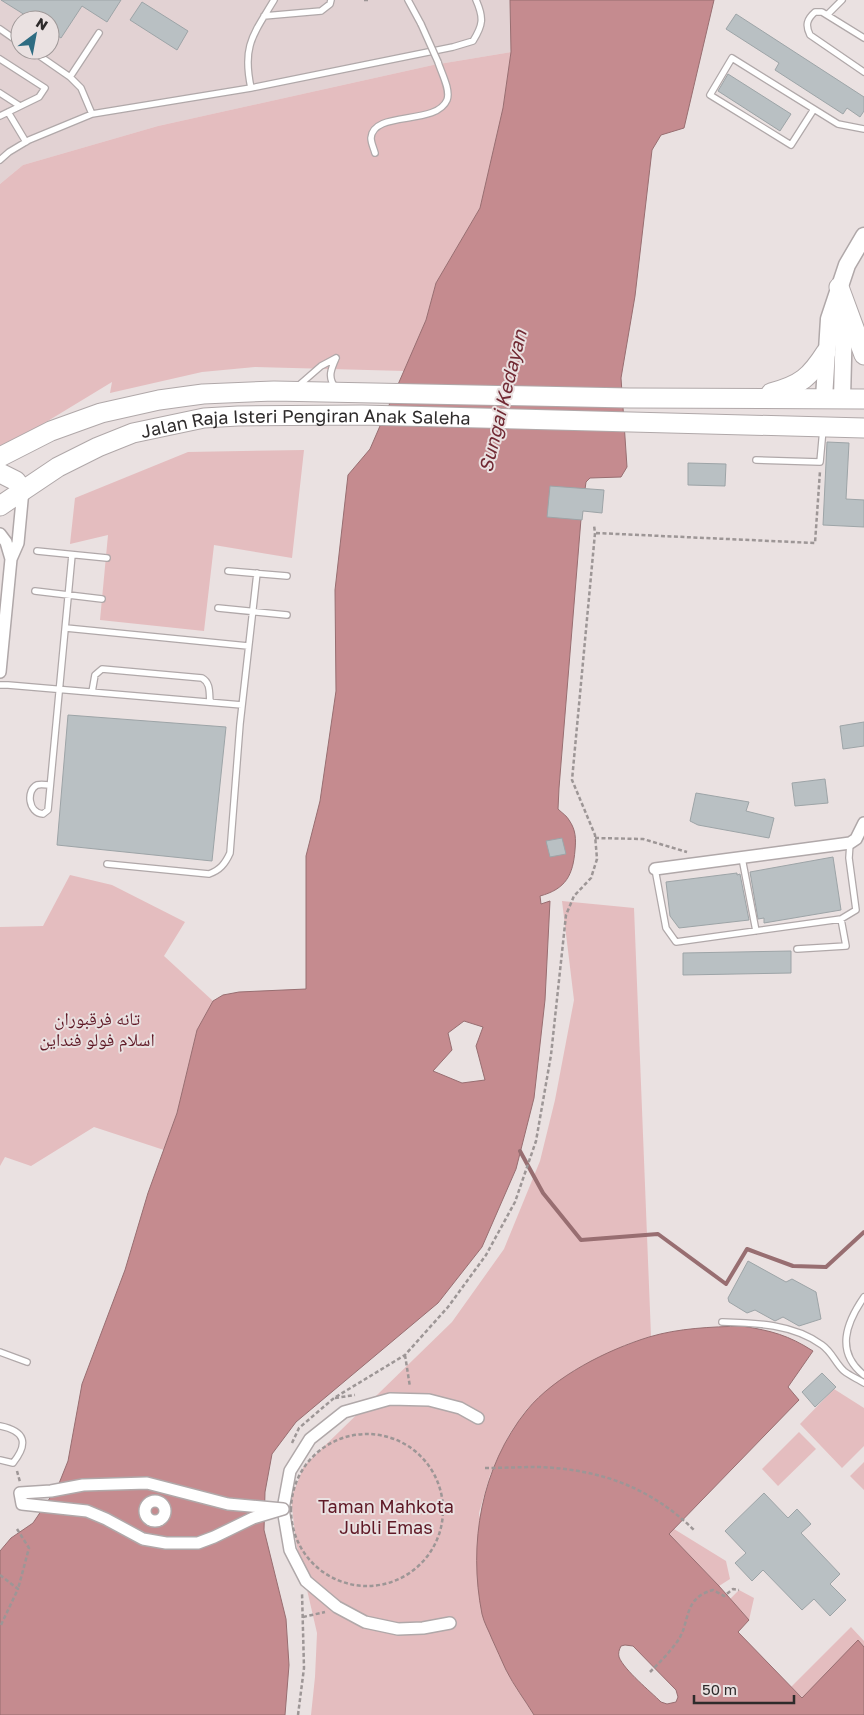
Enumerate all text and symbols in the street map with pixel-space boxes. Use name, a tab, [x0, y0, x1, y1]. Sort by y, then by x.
north arrow	[10, 10, 60, 60]
text: N	[33, 14, 51, 34]
water label: Sungai Kedayan	[473, 326, 531, 475]
street label: Jalan Raja Isteri Pengiran Anak Saleha	[139, 404, 471, 442]
park label: تانه فرقبوران اسلام فولو فنداين	[39, 1007, 155, 1052]
park label: Taman Mahkota Jubli Emas	[318, 1495, 454, 1538]
scale bar	[694, 1672, 794, 1704]
text: 50 m	[702, 1680, 737, 1698]

